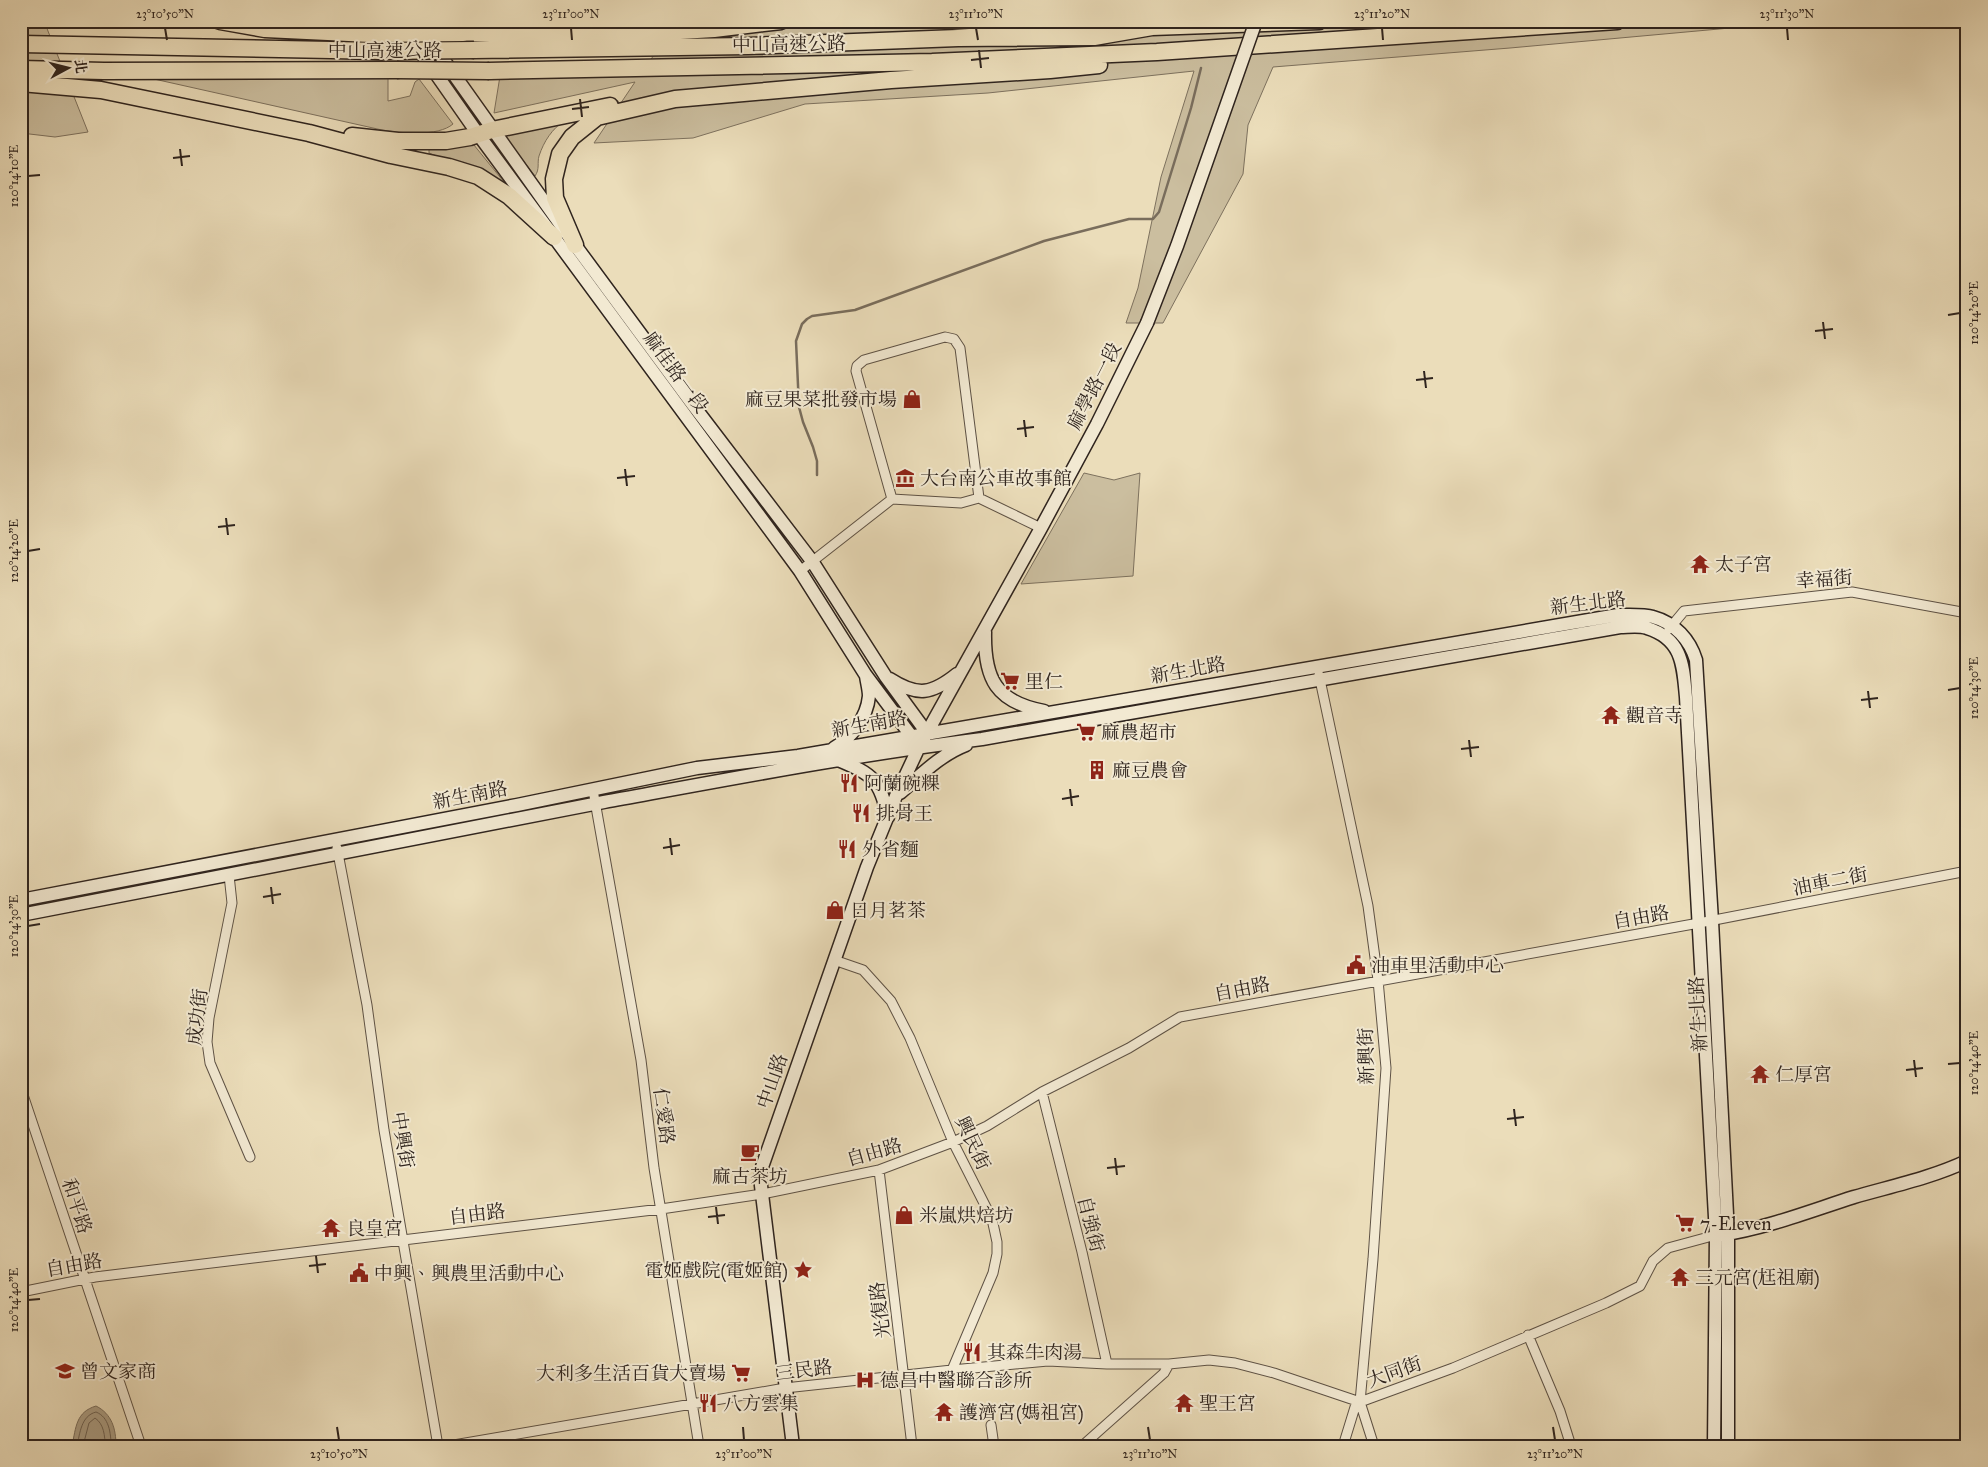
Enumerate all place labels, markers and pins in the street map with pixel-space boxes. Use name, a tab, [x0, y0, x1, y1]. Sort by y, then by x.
place label: 麻豆果菜批發市場	[745, 388, 897, 411]
shop icon: 麻豆果菜批發市場	[901, 388, 923, 410]
museum icon: 大台南公車故事館	[894, 467, 916, 489]
place label: 大台南公車故事館	[920, 467, 1072, 490]
temple icon: 太子宮	[1689, 553, 1711, 575]
place label: 太子宮	[1715, 553, 1772, 576]
supermarket icon: 里仁	[999, 670, 1021, 692]
place label: 里仁	[1025, 670, 1063, 693]
temple icon: 觀音寺	[1600, 704, 1622, 726]
place label: 觀音寺	[1626, 704, 1683, 727]
supermarket icon: 麻農超市	[1075, 721, 1097, 743]
place label: 麻農超市	[1101, 721, 1177, 744]
building icon: 麻豆農會	[1086, 759, 1108, 781]
place label: 麻豆農會	[1112, 759, 1188, 782]
restaurant icon: 阿蘭碗粿	[838, 772, 860, 794]
place label: 阿蘭碗粿	[864, 772, 940, 795]
restaurant icon: 排骨王	[850, 802, 872, 824]
place label: 排骨王	[876, 802, 933, 825]
restaurant icon: 外省麵	[836, 838, 858, 860]
place label: 外省麵	[862, 838, 919, 861]
shop icon: 日月茗茶	[824, 899, 846, 921]
place label: 日月茗茶	[850, 899, 926, 922]
public building icon: 油車里活動中心	[1345, 954, 1367, 976]
place label: 油車里活動中心	[1371, 954, 1504, 977]
temple icon: 仁厚宮	[1749, 1063, 1771, 1085]
place label: 仁厚宮	[1775, 1063, 1832, 1086]
cafe icon: 麻古茶坊	[739, 1141, 761, 1163]
place label: 麻古茶坊	[712, 1165, 788, 1188]
shop icon: 米嵐烘焙坊	[893, 1204, 915, 1226]
place label: 米嵐烘焙坊	[919, 1204, 1014, 1227]
supermarket icon: 7-Eleven	[1674, 1212, 1696, 1234]
place label: 7-Eleven	[1700, 1212, 1772, 1235]
temple icon: 良皇宮	[320, 1217, 342, 1239]
place label: 良皇宮	[346, 1217, 403, 1240]
place label: 電姬戲院(電姬館)	[644, 1259, 788, 1283]
place icon: 電姬戲院(電姬館)	[792, 1259, 814, 1281]
public building icon: 中興、興農里活動中心	[348, 1262, 370, 1284]
place label: 中興、興農里活動中心	[374, 1262, 564, 1285]
temple icon: 三元宮(尪祖廟)	[1669, 1266, 1691, 1288]
place label: 三元宮(尪祖廟)	[1695, 1266, 1820, 1290]
restaurant icon: 其森牛肉湯	[961, 1341, 983, 1363]
place label: 其森牛肉湯	[987, 1341, 1082, 1364]
school or university icon: 曾文家商	[54, 1360, 76, 1382]
place label: 曾文家商	[80, 1360, 156, 1383]
place label: 大利多生活百貨大賣場	[536, 1362, 726, 1385]
supermarket icon: 大利多生活百貨大賣場	[730, 1362, 752, 1384]
hospital icon: 德昌中醫聯合診所	[854, 1369, 876, 1391]
place label: 德昌中醫聯合診所	[880, 1369, 1032, 1392]
restaurant icon: 八方雲集	[697, 1392, 719, 1414]
place label: 八方雲集	[723, 1392, 799, 1415]
temple icon: 聖王宮	[1173, 1392, 1195, 1414]
place label: 聖王宮	[1199, 1392, 1256, 1415]
temple icon: 護濟宮(媽祖宮)	[933, 1401, 955, 1423]
place label: 護濟宮(媽祖宮)	[959, 1401, 1084, 1425]

